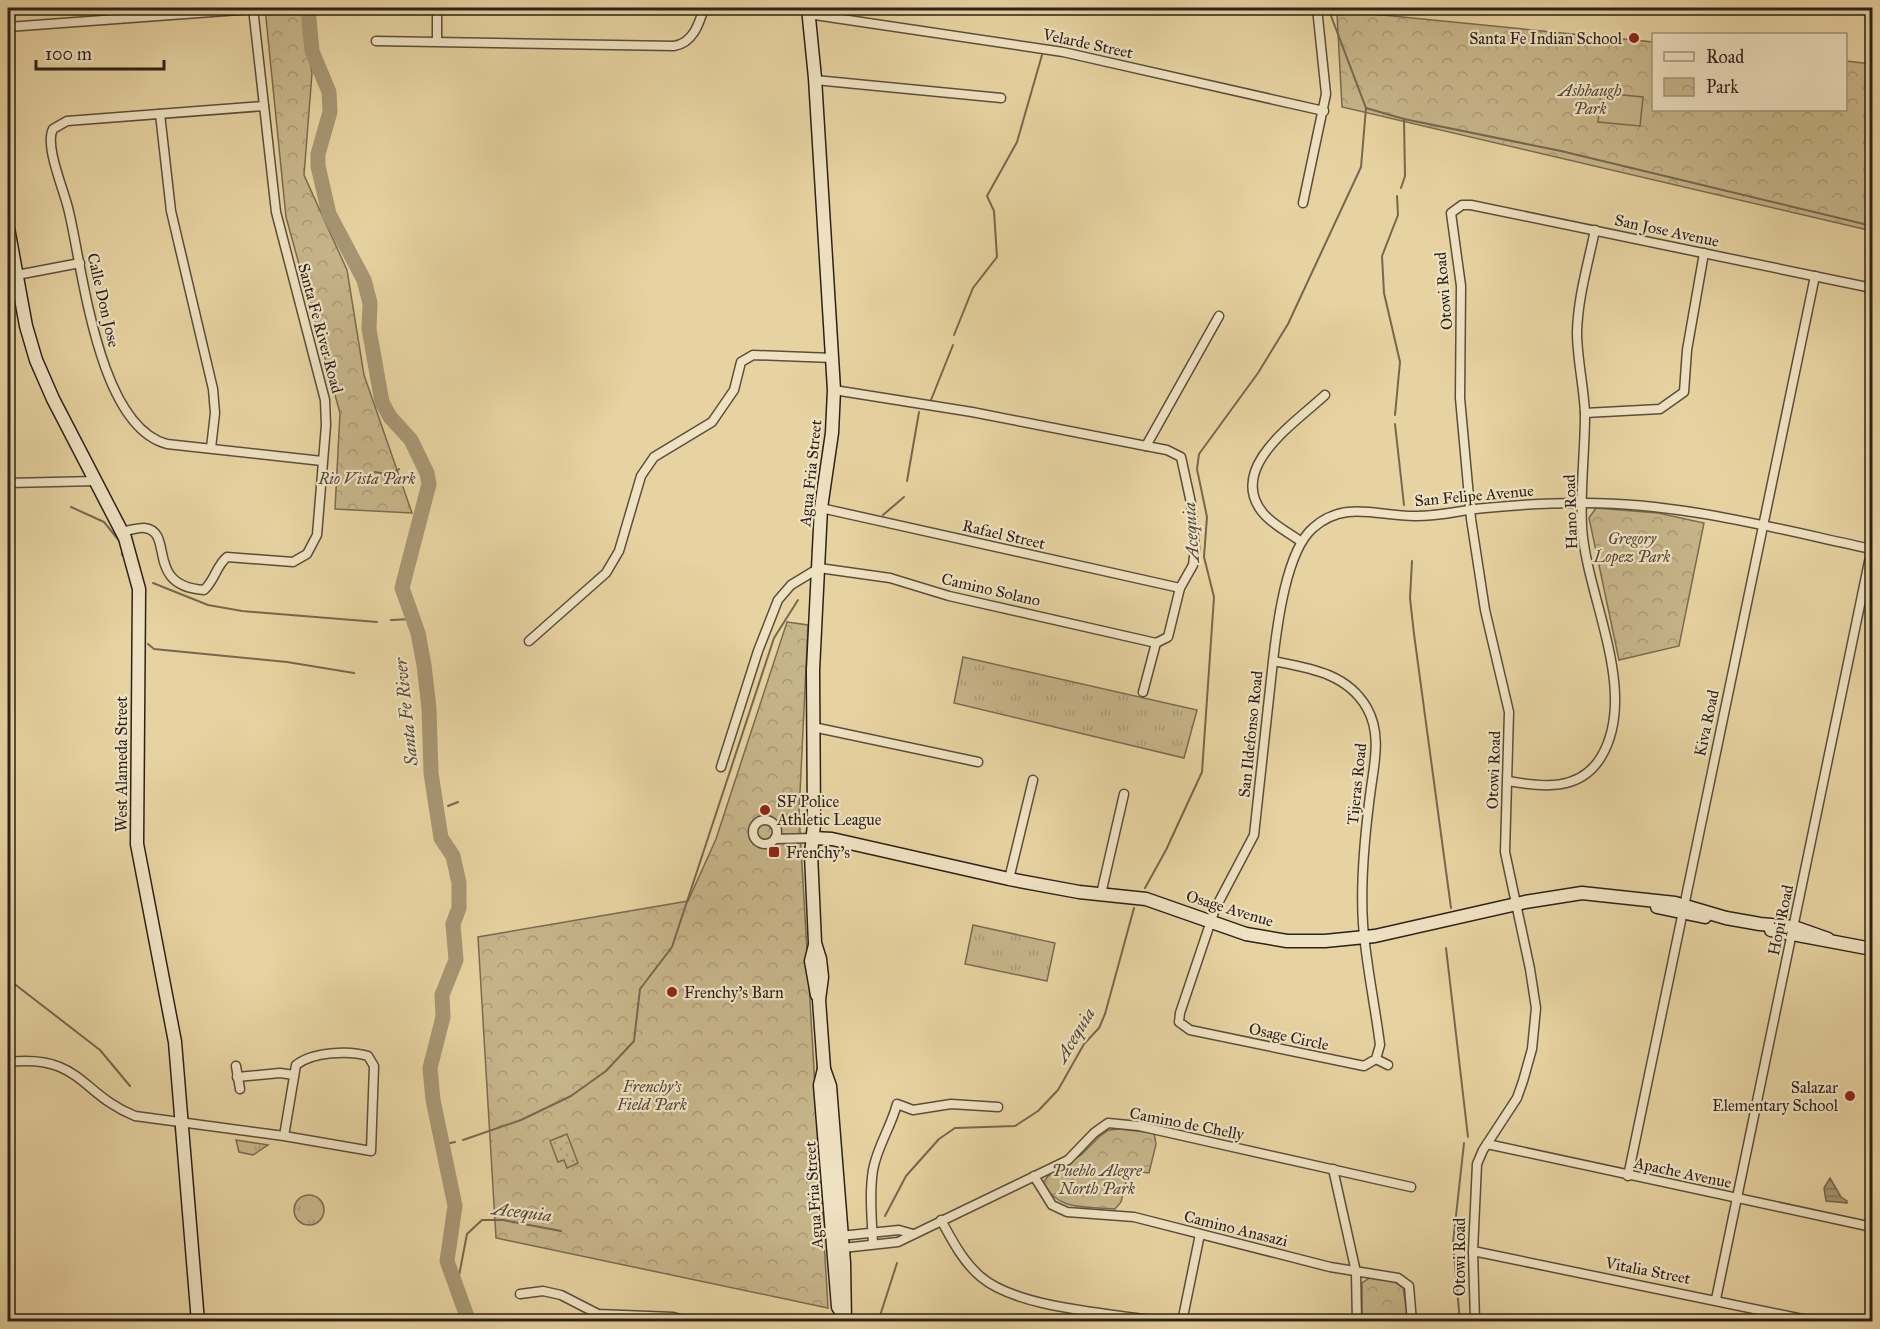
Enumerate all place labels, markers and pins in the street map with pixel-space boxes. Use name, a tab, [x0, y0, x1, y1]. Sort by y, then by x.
place label: Santa Fe Indian School	[1469, 29, 1623, 48]
marker: Santa Fe Indian School	[1627, 31, 1641, 45]
place label: SF Police Athletic League	[776, 792, 882, 830]
marker: SF Police Athletic League	[758, 803, 772, 817]
place label: Frenchy's	[786, 843, 850, 862]
marker: Frenchy's	[767, 845, 781, 859]
place label: Frenchy's Barn	[684, 983, 784, 1002]
marker: Frenchy's Barn	[665, 985, 679, 999]
place label: Salazar Elementary School	[1712, 1078, 1839, 1115]
marker: Salazar Elementary School	[1843, 1089, 1857, 1103]

